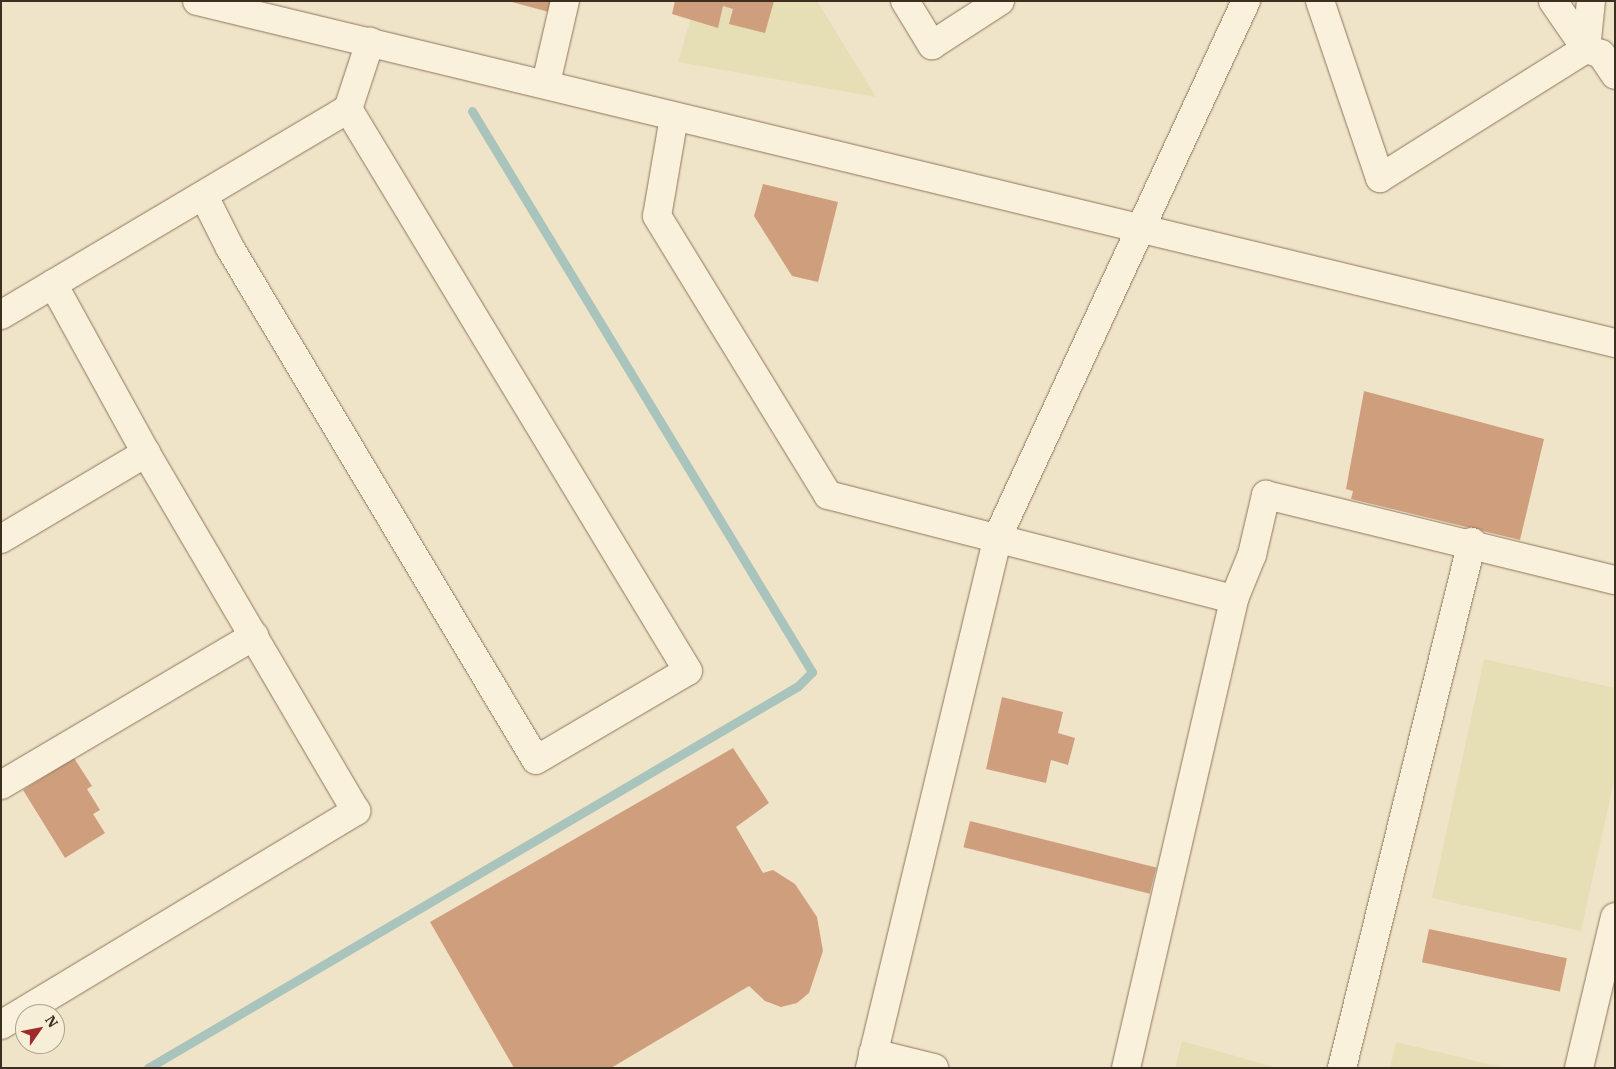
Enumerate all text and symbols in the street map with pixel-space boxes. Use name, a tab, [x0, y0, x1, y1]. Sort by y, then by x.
north arrow	[15, 1004, 65, 1054]
text: N	[41, 1012, 62, 1031]

